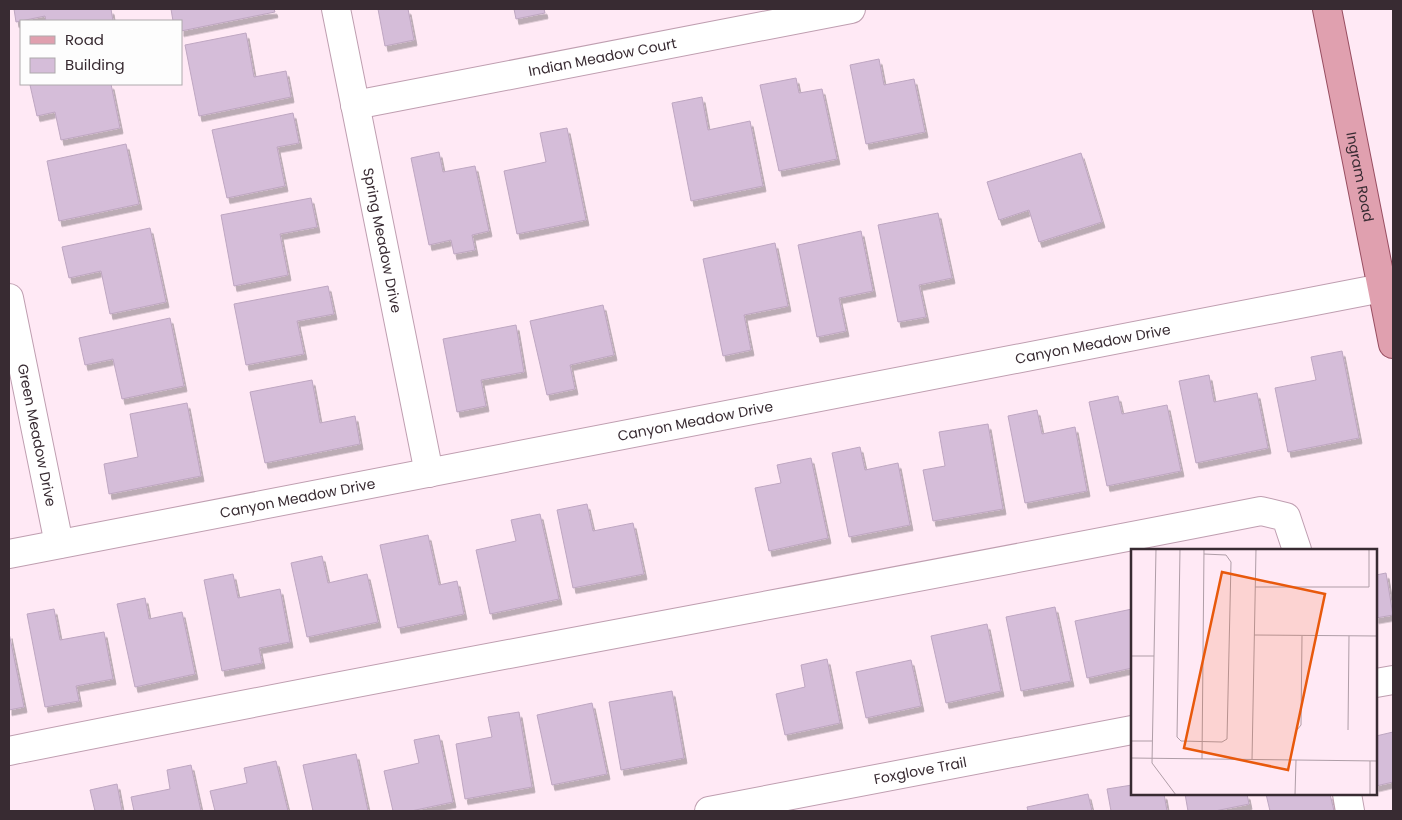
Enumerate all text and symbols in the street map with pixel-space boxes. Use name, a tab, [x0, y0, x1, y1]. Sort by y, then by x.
legend	[20, 20, 182, 85]
text: Road	[65, 29, 104, 50]
street label: Indian Meadow Court	[527, 33, 678, 81]
text: Building	[65, 54, 125, 75]
street label: Ingram Road	[1341, 130, 1379, 223]
street label: Spring Meadow Drive	[358, 166, 407, 315]
street label: Canyon Meadow Drive	[1013, 319, 1173, 369]
street label: Green Meadow Drive	[13, 362, 61, 509]
street label: Canyon Meadow Drive	[616, 396, 775, 446]
street label: Canyon Meadow Drive	[218, 473, 377, 523]
inset map	[1131, 549, 1377, 795]
street label: Foxglove Trail	[872, 752, 968, 789]

